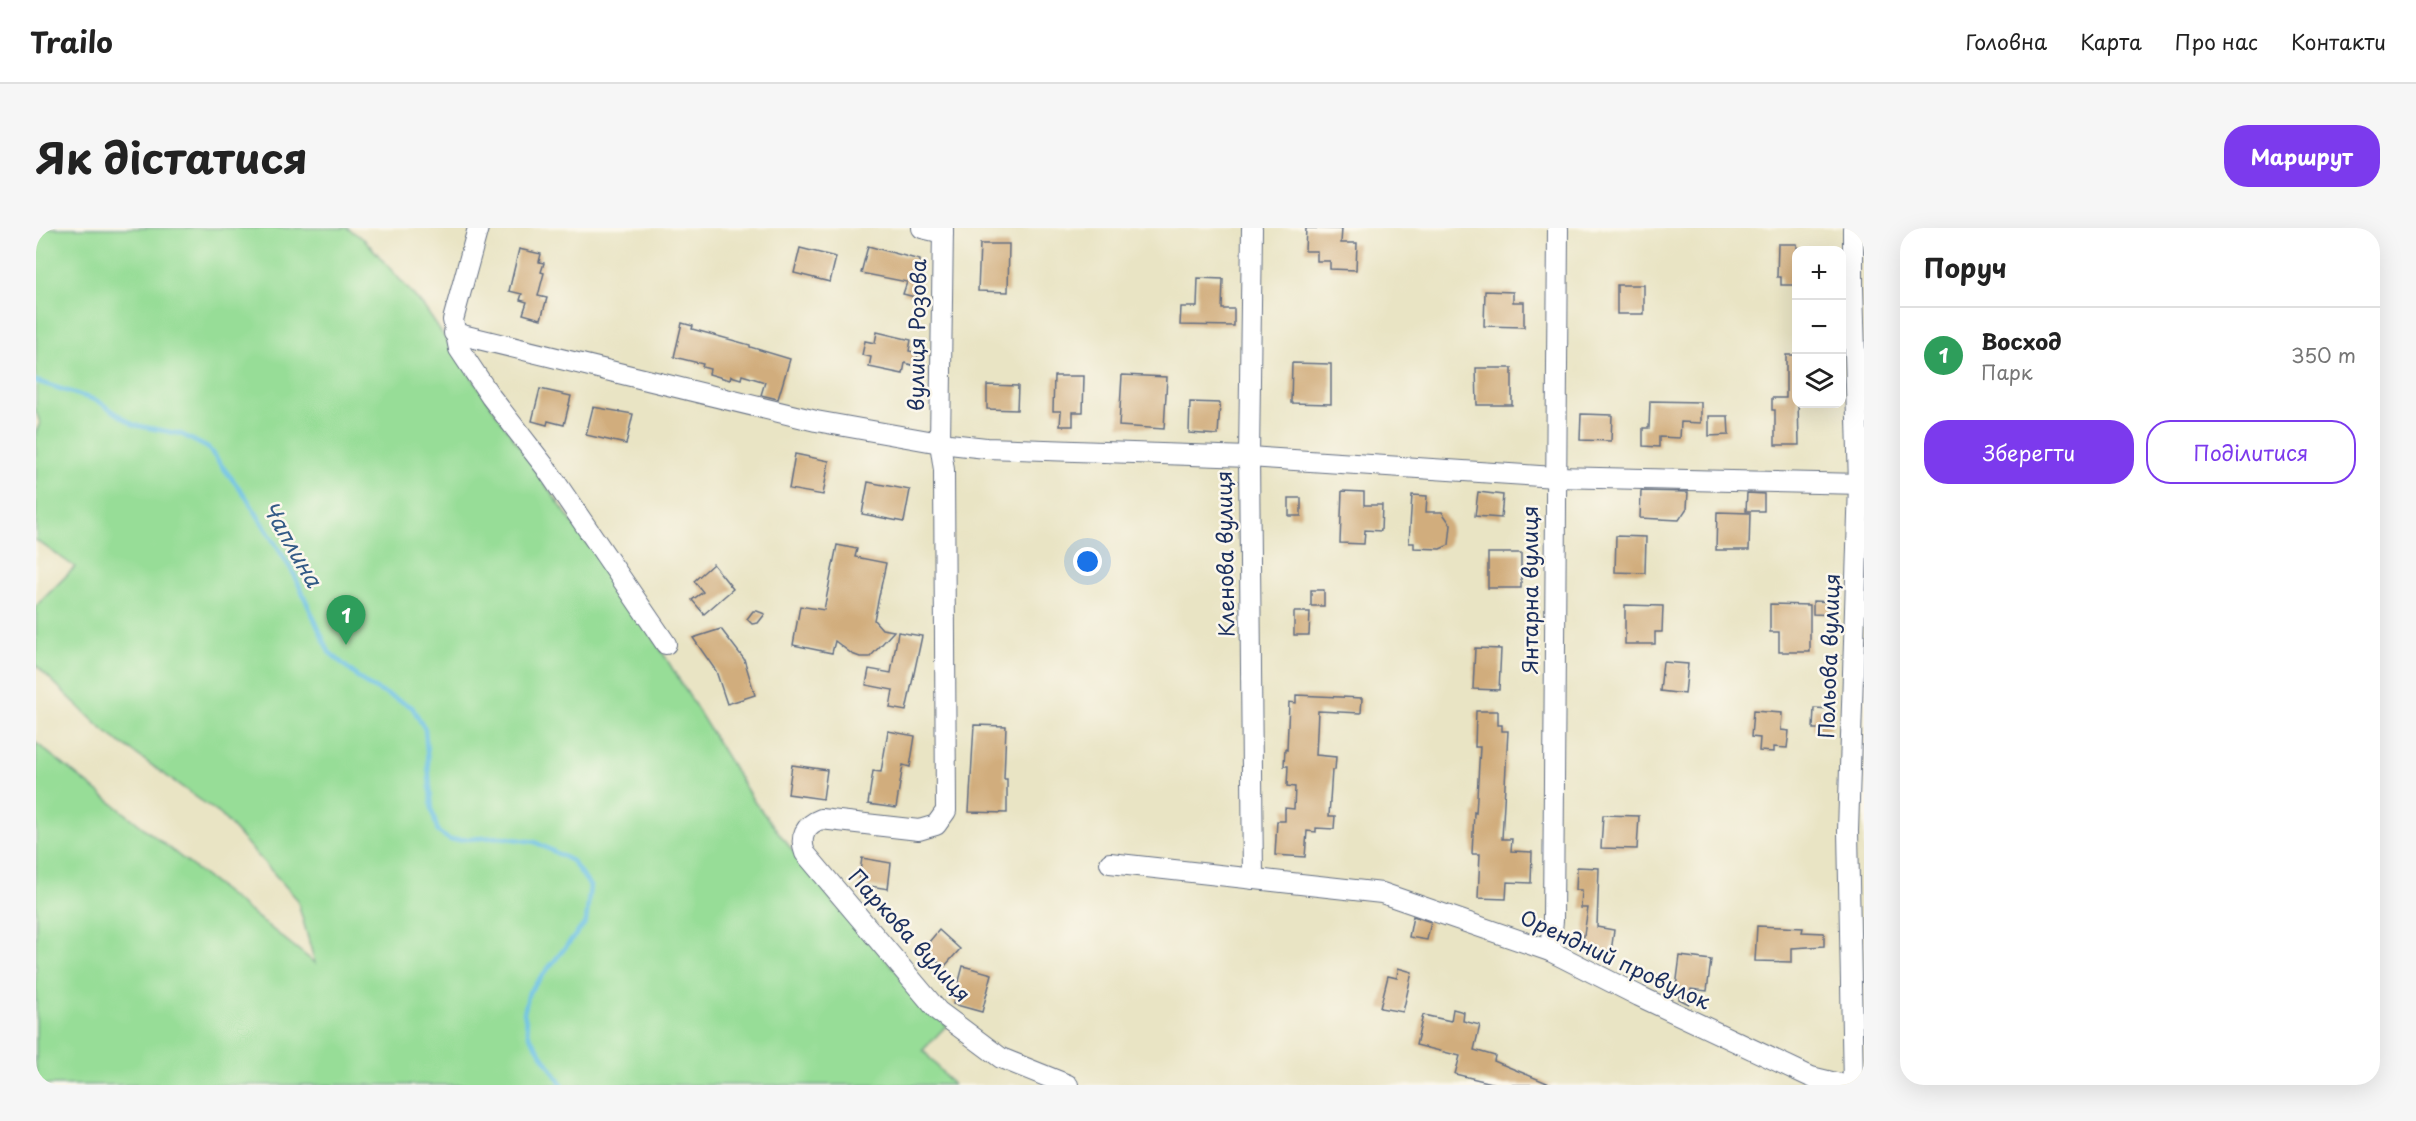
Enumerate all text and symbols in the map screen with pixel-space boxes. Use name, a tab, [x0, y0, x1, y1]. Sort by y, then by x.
text: Trailo	[30, 20, 113, 63]
text: Головна	[1966, 25, 2047, 57]
text: Карта	[2080, 25, 2142, 57]
text: Про нас	[2175, 25, 2258, 57]
text: Контакти	[2291, 25, 2386, 57]
text: Як дістатися	[36, 125, 308, 188]
button: Маршрут	[2224, 125, 2380, 187]
map controls	[1792, 246, 1846, 408]
button: +	[1792, 246, 1846, 300]
text: Поруч	[1924, 248, 2007, 287]
street label: вулиця Розова	[899, 259, 933, 411]
button: −	[1792, 300, 1846, 354]
text: Восход	[1981, 324, 2061, 357]
text: 1	[1939, 340, 1948, 370]
text: 350 m	[2291, 340, 2356, 370]
button: layers	[1792, 354, 1846, 408]
text: Парк	[1981, 357, 2033, 387]
button: Зберегти	[1924, 420, 2134, 484]
button: Поділитися	[2146, 420, 2356, 484]
street label: Кленова вулиця	[1207, 470, 1241, 638]
water label: Чаплина	[255, 494, 332, 594]
street label: Янтарна вулиця	[1513, 506, 1545, 674]
your location	[1073, 547, 1102, 576]
street label: Польова вулиця	[1809, 573, 1847, 739]
pin: 1	[326, 596, 366, 645]
street label: Паркова вулиця	[842, 861, 979, 1008]
street label: Орендний провулок	[1515, 900, 1717, 1017]

